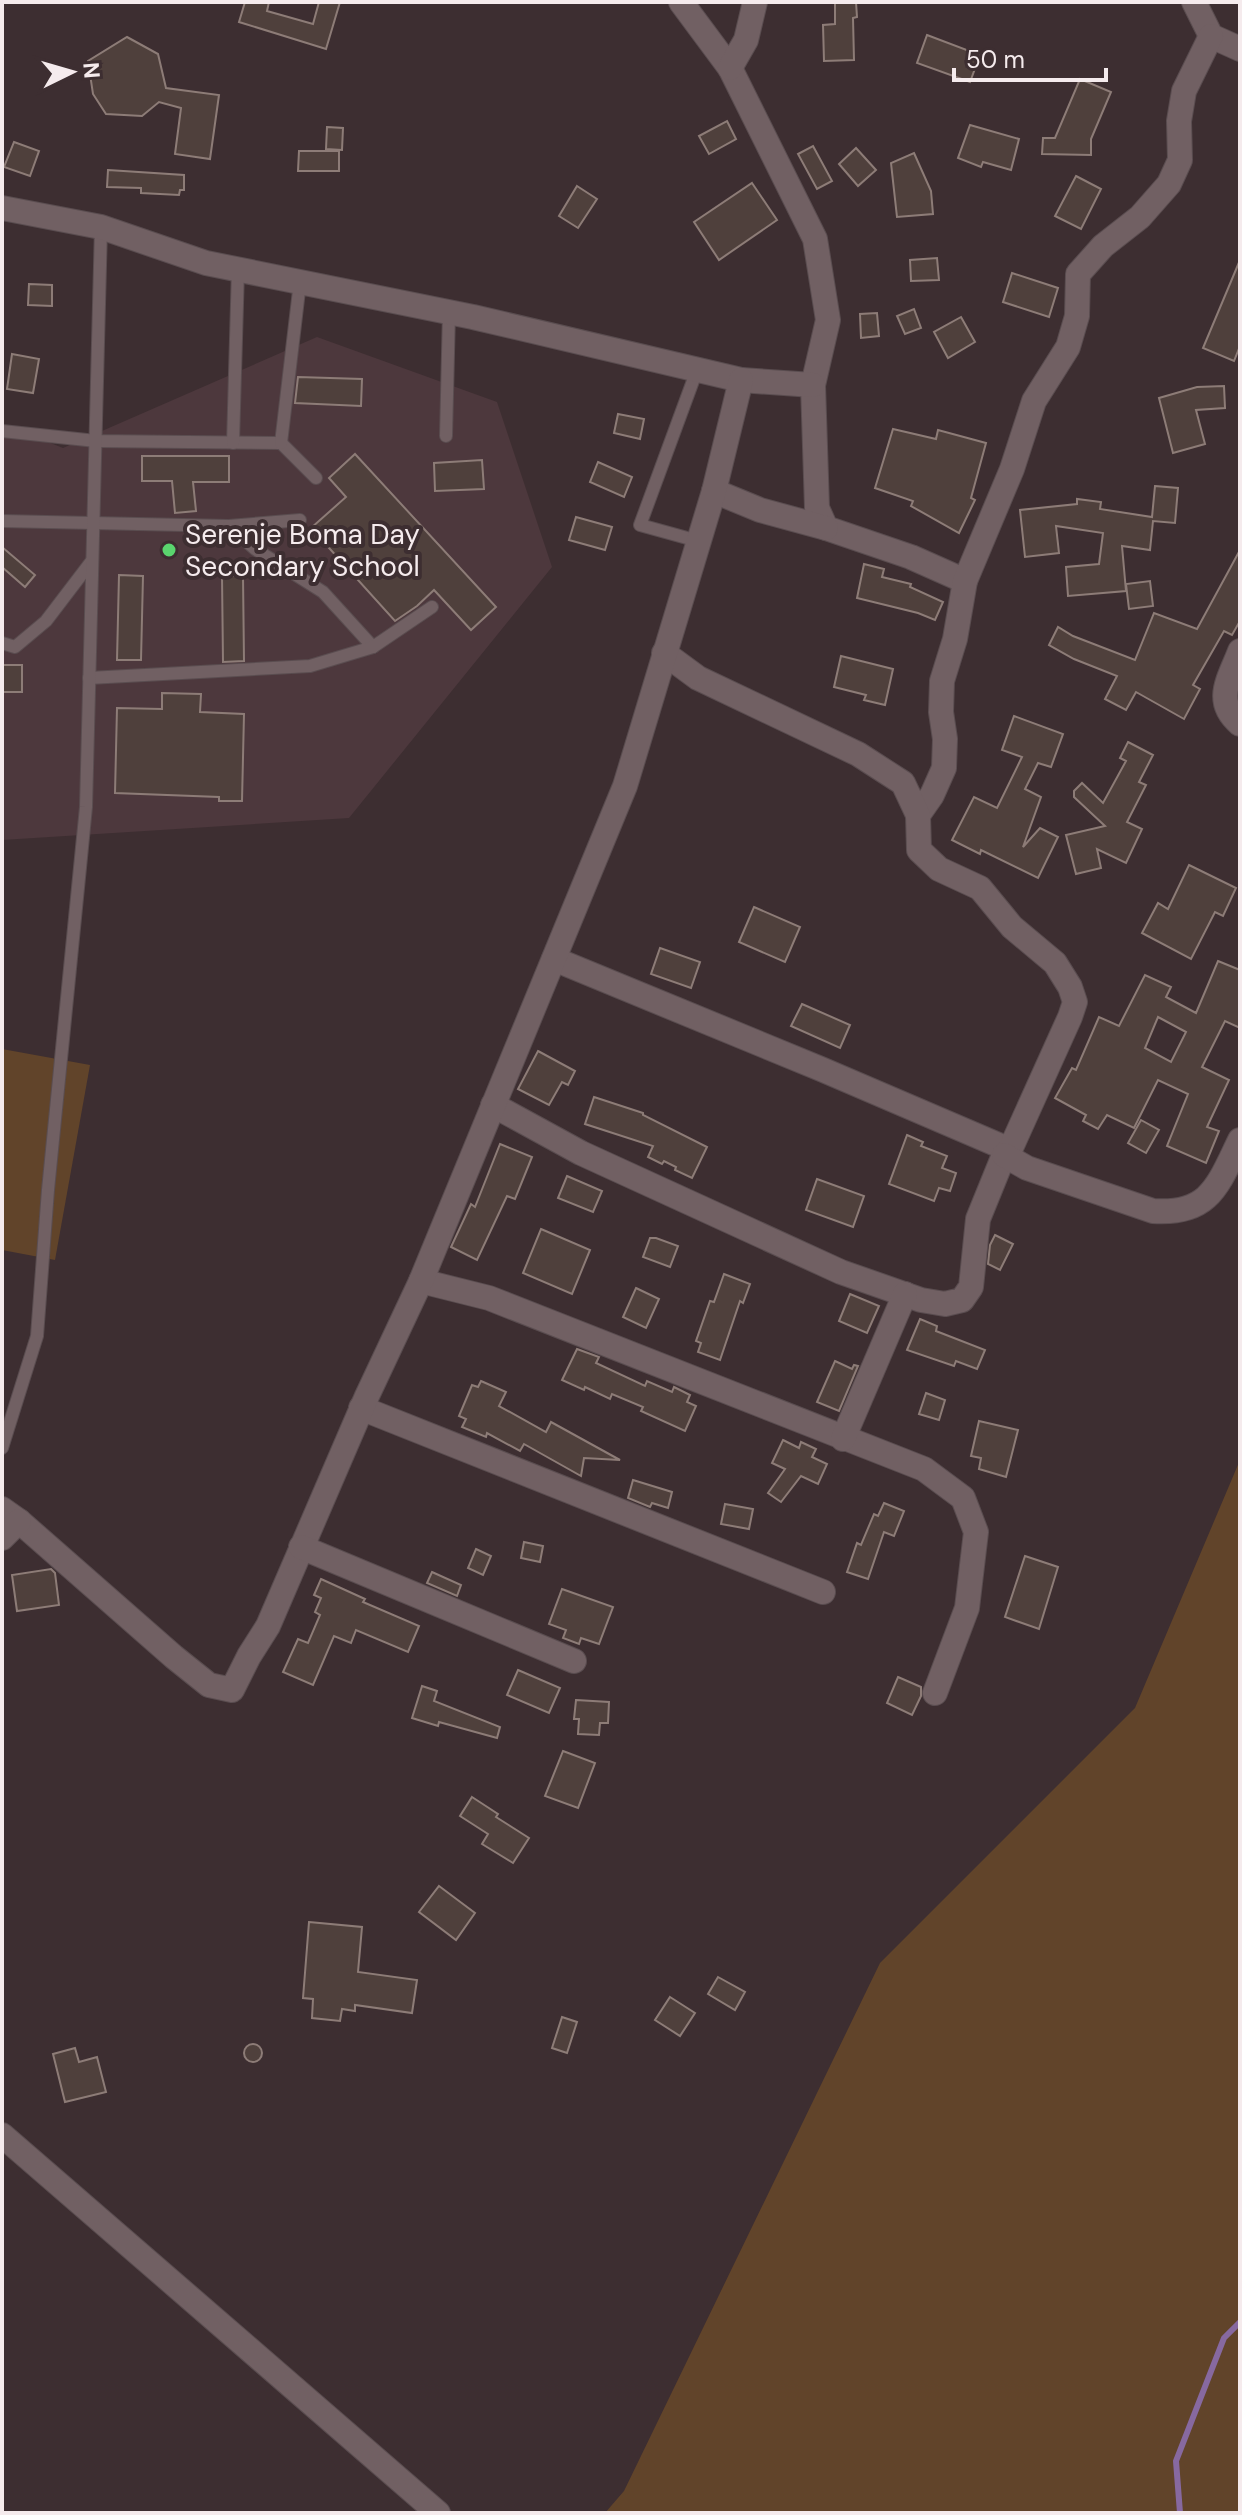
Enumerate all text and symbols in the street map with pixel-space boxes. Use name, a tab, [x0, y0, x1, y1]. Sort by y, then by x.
north arrow	[32, 32, 112, 112]
scale bar	[954, 32, 1106, 82]
text: 50 m	[966, 44, 1025, 75]
text: N	[76, 61, 107, 80]
place label: Serenje Boma Day Secondary School	[185, 516, 420, 585]
marker: Serenje Boma Day Secondary School	[160, 541, 178, 559]

